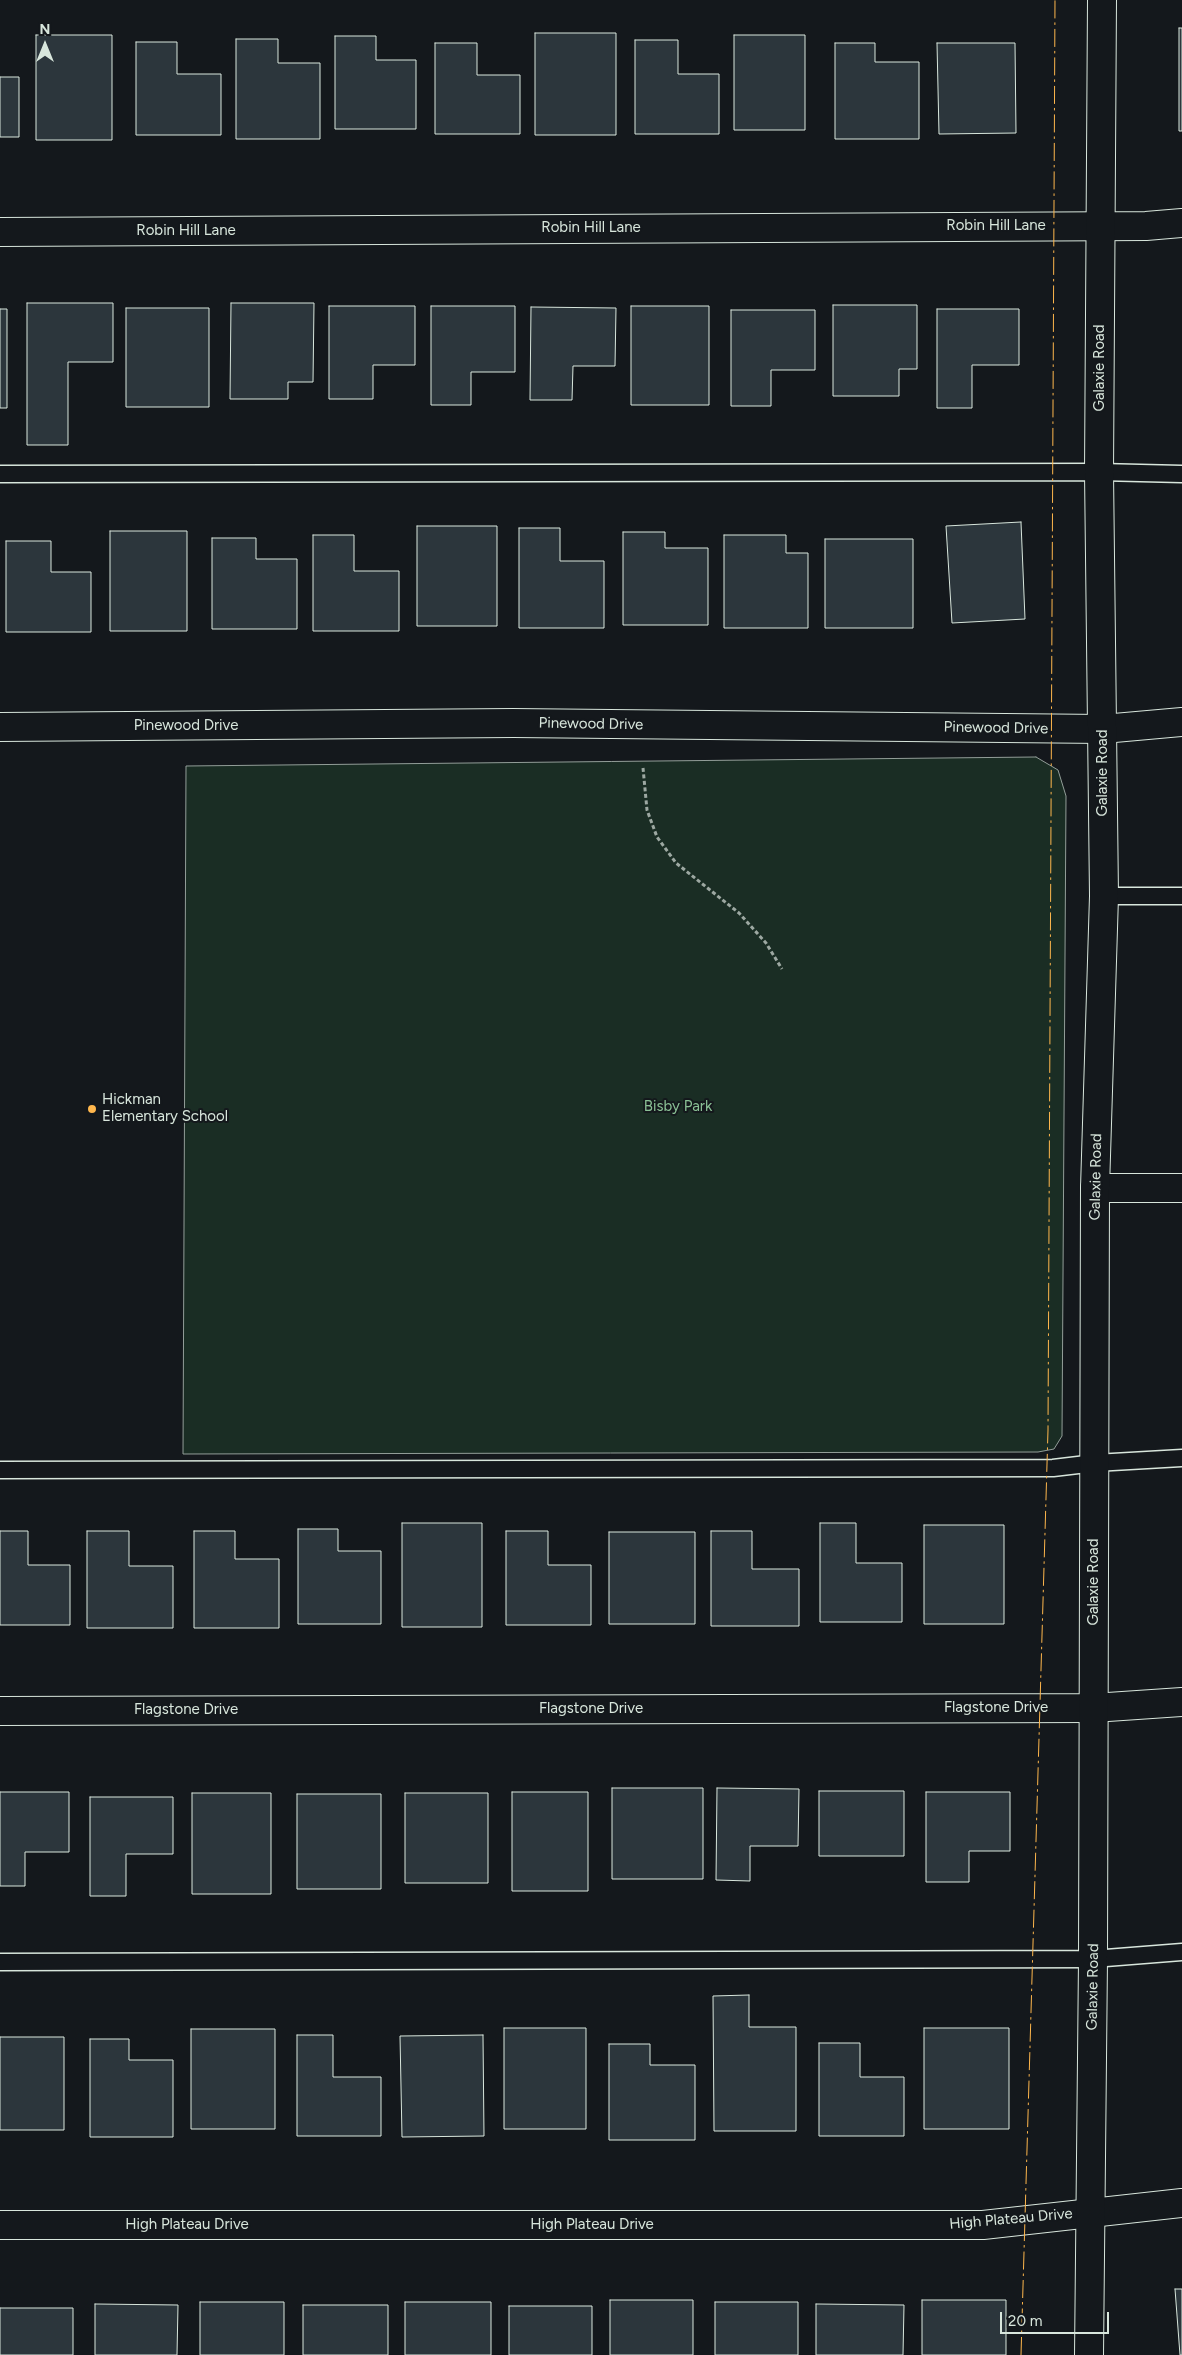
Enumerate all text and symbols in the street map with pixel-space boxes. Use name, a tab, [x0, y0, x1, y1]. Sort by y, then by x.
north arrow	[20, 20, 70, 70]
text: N	[40, 21, 50, 38]
street label: Robin Hill Lane	[946, 217, 1046, 235]
street label: Robin Hill Lane	[541, 219, 641, 237]
street label: Robin Hill Lane	[136, 222, 236, 240]
street label: Galaxie Road	[1091, 324, 1109, 412]
street label: Pinewood Drive	[539, 714, 643, 734]
street label: Pinewood Drive	[134, 717, 238, 735]
street label: Pinewood Drive	[944, 718, 1048, 738]
street label: Galaxie Road	[1094, 729, 1112, 817]
place label: Hickman Elementary School	[102, 1091, 228, 1126]
park label: Bisby Park	[644, 1098, 712, 1116]
marker: Hickman Elementary School	[86, 1103, 98, 1115]
street label: Galaxie Road	[1086, 1133, 1106, 1221]
street label: Galaxie Road	[1085, 1538, 1103, 1626]
street label: Flagstone Drive	[944, 1699, 1048, 1717]
street label: Flagstone Drive	[539, 1700, 643, 1718]
street label: Flagstone Drive	[134, 1701, 238, 1719]
street label: Galaxie Road	[1083, 1943, 1103, 2031]
street label: High Plateau Drive	[949, 2205, 1073, 2233]
street label: High Plateau Drive	[125, 2216, 249, 2234]
street label: High Plateau Drive	[530, 2216, 654, 2234]
scale bar	[1002, 2302, 1111, 2334]
text: 20 m	[1008, 2312, 1042, 2330]

